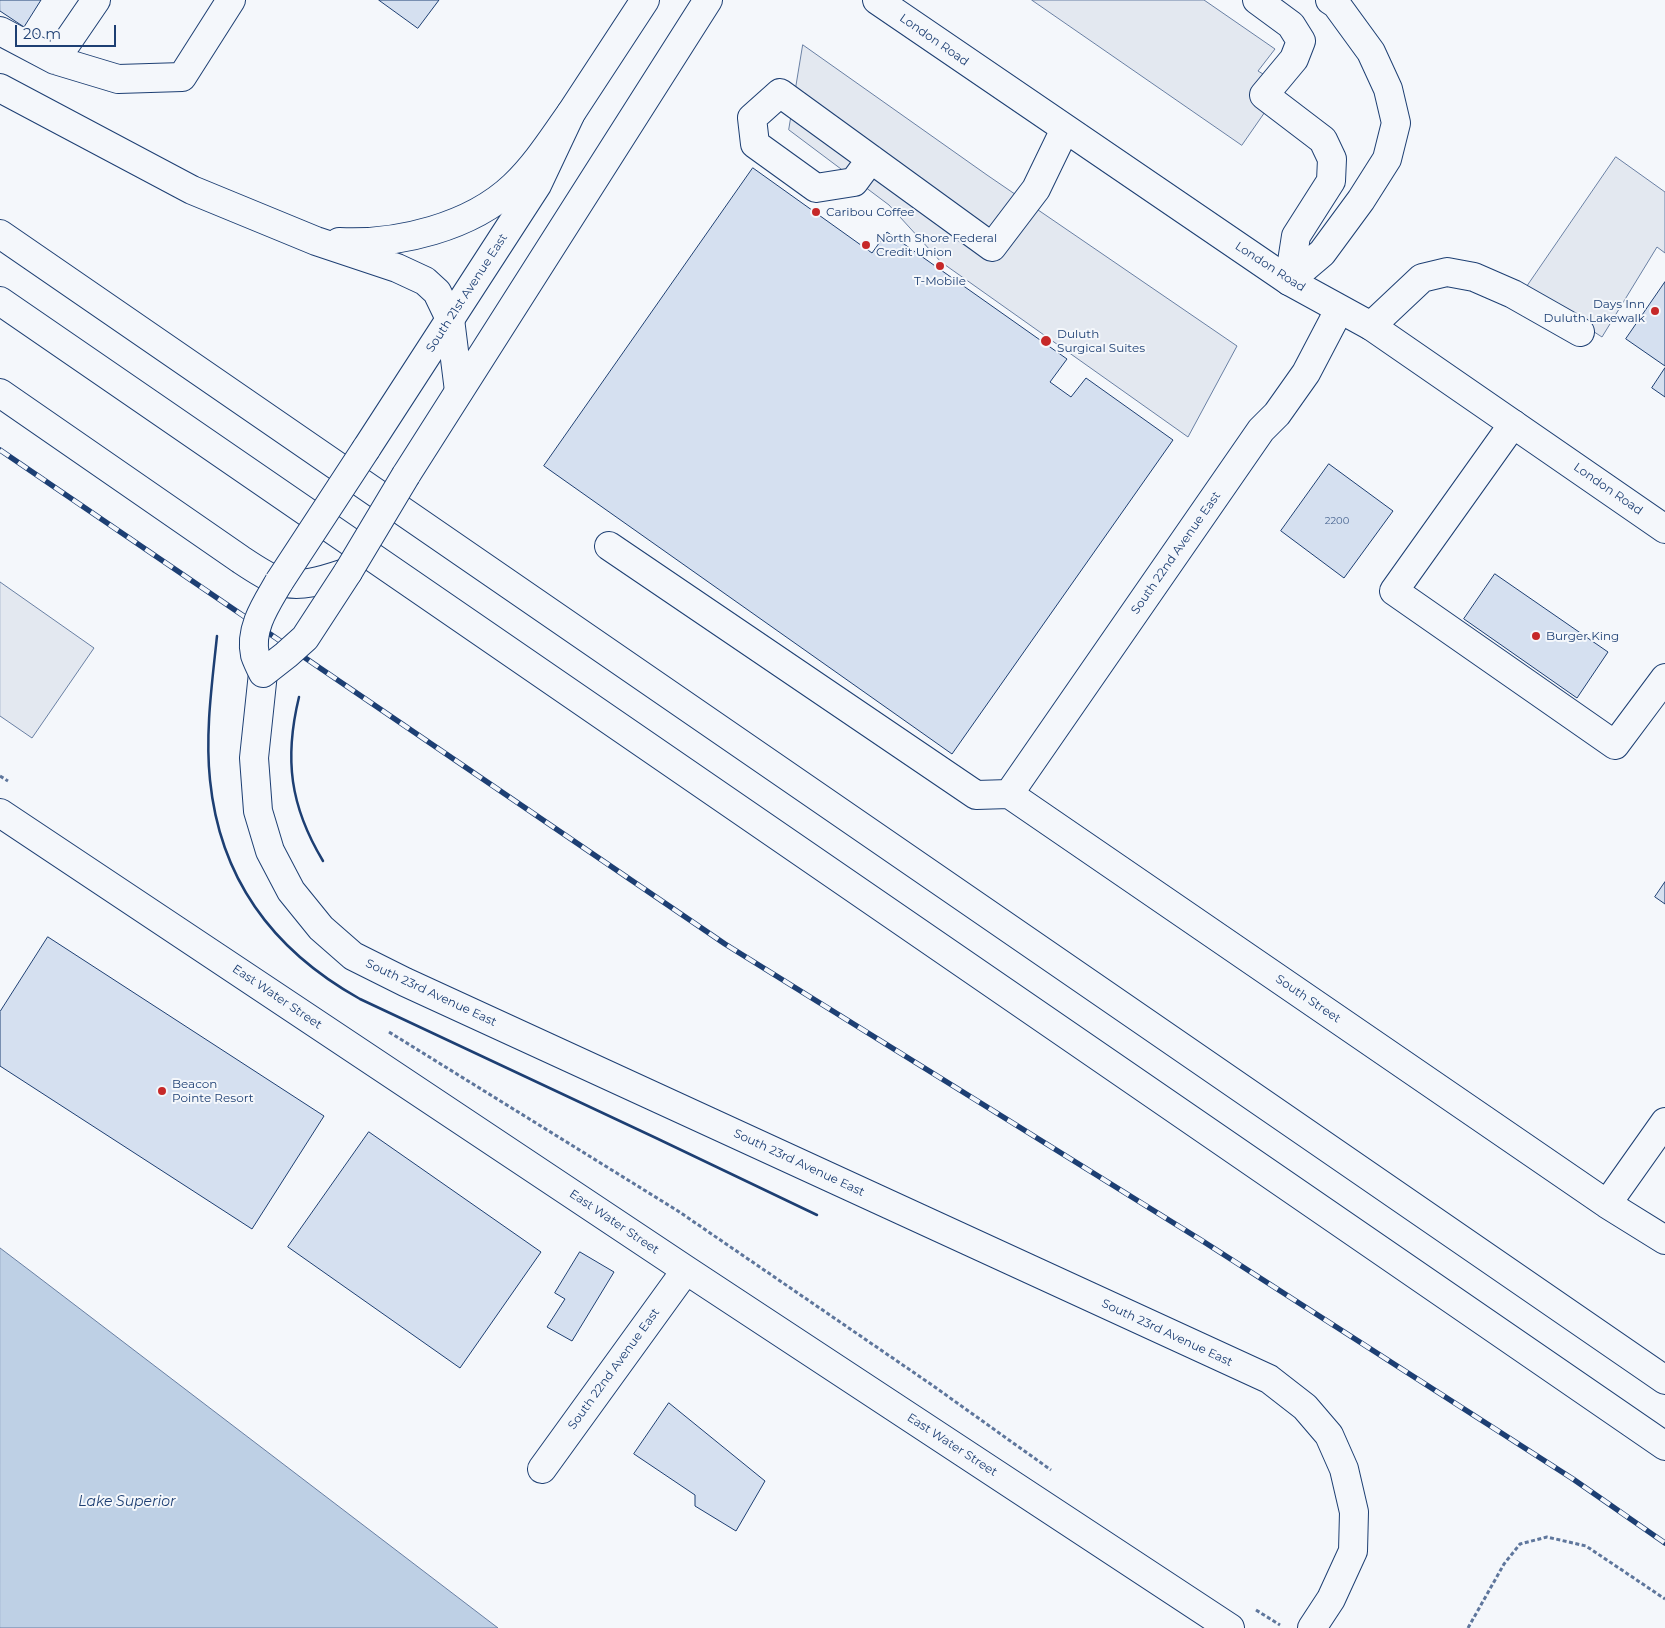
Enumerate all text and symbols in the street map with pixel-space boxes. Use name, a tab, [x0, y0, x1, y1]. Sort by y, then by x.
street label: London Road	[897, 11, 971, 69]
scale bar	[18, 15, 119, 47]
text: 20 m	[23, 24, 61, 43]
place label: Caribou Coffee	[826, 205, 915, 219]
marker: Caribou Coffee	[810, 206, 822, 218]
street label: South 21st Avenue East	[423, 231, 511, 355]
place label: North Shore Federal Credit Union	[876, 231, 997, 259]
marker: North Shore Federal Credit Union	[860, 239, 872, 251]
street label: London Road	[1232, 239, 1308, 295]
marker: T-Mobile	[934, 260, 946, 272]
place label: T-Mobile	[914, 274, 966, 288]
place label: Days Inn Duluth Lakewalk	[1544, 297, 1645, 325]
marker: Days Inn Duluth Lakewalk	[1649, 305, 1661, 317]
place label: Duluth Surgical Suites	[1057, 327, 1145, 355]
marker: Duluth Surgical Suites	[1039, 334, 1053, 348]
street label: London Road	[1571, 460, 1645, 518]
street label: South 22nd Avenue East	[1128, 489, 1224, 617]
house number: 2200	[1325, 515, 1349, 527]
place label: Burger King	[1546, 629, 1619, 643]
marker: Burger King	[1530, 630, 1542, 642]
street label: South 23rd Avenue East	[363, 956, 499, 1030]
street label: East Water Street	[230, 962, 324, 1032]
street label: South Street	[1273, 972, 1343, 1026]
place label: Beacon Pointe Resort	[172, 1077, 254, 1105]
marker: Beacon Pointe Resort	[156, 1085, 168, 1097]
street label: South 23rd Avenue East	[731, 1126, 867, 1200]
street label: East Water Street	[567, 1187, 661, 1257]
street label: South 23rd Avenue East	[1099, 1296, 1235, 1370]
street label: South 22nd Avenue East	[565, 1306, 663, 1432]
street label: East Water Street	[904, 1410, 1000, 1480]
water label: Lake Superior	[78, 1494, 176, 1510]

